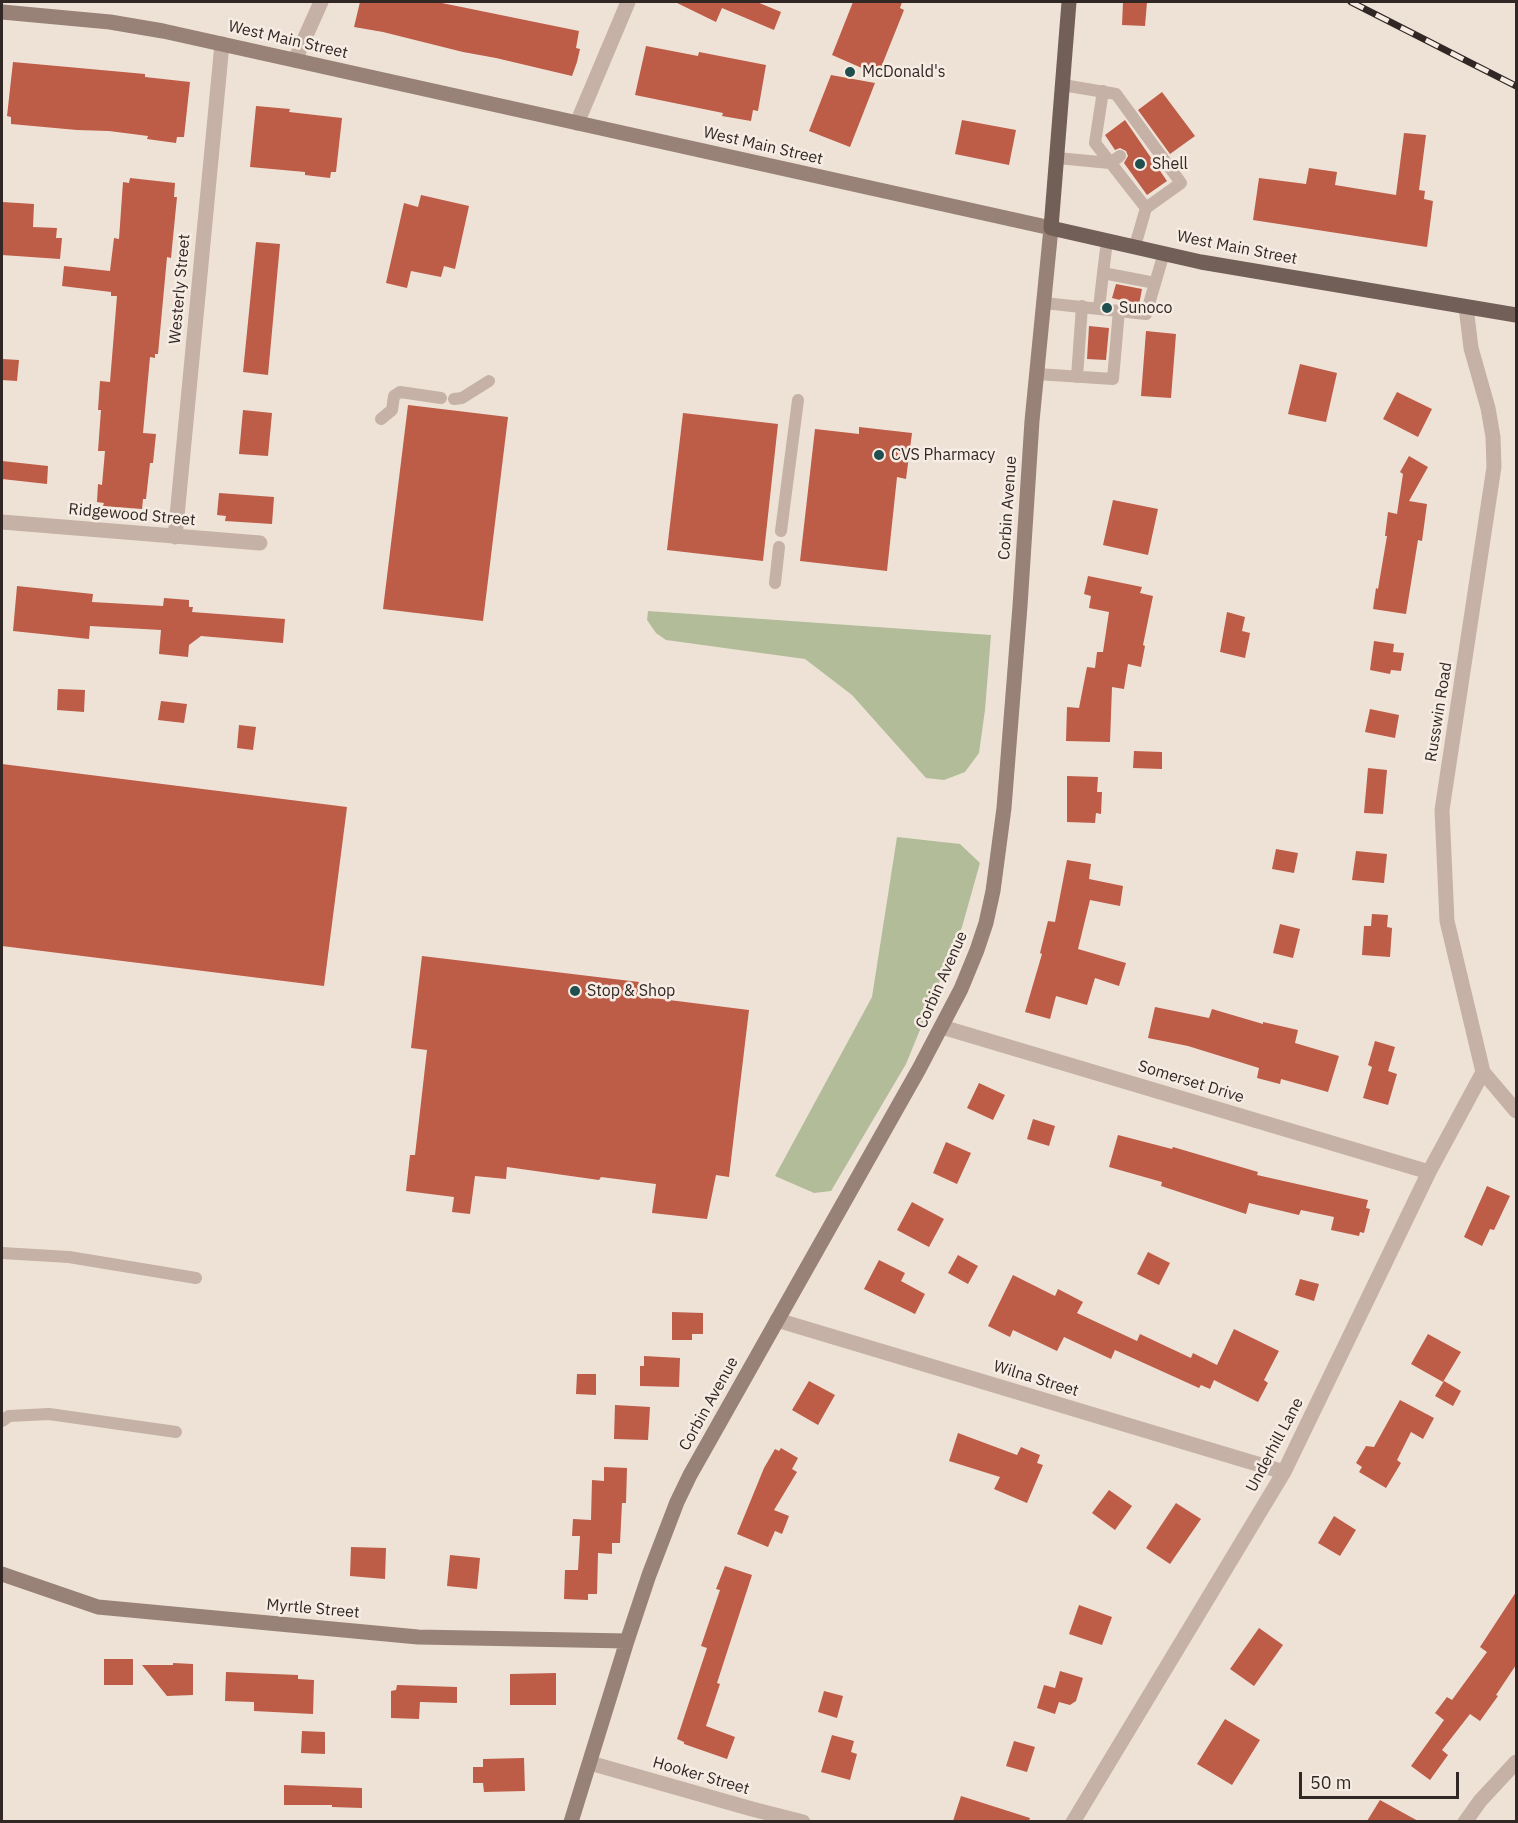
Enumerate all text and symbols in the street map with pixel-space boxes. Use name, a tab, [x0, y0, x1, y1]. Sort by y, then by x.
street label: West Main Street	[226, 17, 350, 63]
place label: McDonald's	[862, 62, 946, 82]
marker: McDonald's	[843, 65, 857, 79]
street label: West Main Street	[701, 123, 825, 169]
place label: Shell	[1152, 154, 1188, 174]
marker: Shell	[1133, 157, 1147, 171]
street label: West Main Street	[1175, 227, 1299, 269]
street label: Westerly Street	[166, 233, 194, 345]
place label: Sunoco	[1119, 298, 1172, 318]
marker: Sunoco	[1100, 301, 1114, 315]
place label: CVS Pharmacy	[891, 445, 995, 465]
marker: CVS Pharmacy	[872, 448, 886, 462]
street label: Corbin Avenue	[995, 455, 1021, 561]
street label: Ridgewood Street	[68, 500, 196, 530]
street label: Russwin Road	[1422, 661, 1456, 763]
street label: Corbin Avenue	[912, 928, 972, 1032]
place label: Stop & Shop	[587, 981, 675, 1001]
marker: Stop & Shop	[568, 984, 582, 998]
street label: Somerset Drive	[1136, 1057, 1246, 1107]
street label: Corbin Avenue	[675, 1354, 743, 1454]
street label: Wilna Street	[991, 1357, 1081, 1401]
street label: Underhill Lane	[1242, 1395, 1308, 1495]
street label: Myrtle Street	[266, 1595, 360, 1623]
street label: Hooker Street	[650, 1753, 752, 1799]
scale bar	[1302, 1760, 1462, 1798]
text: 50 m	[1310, 1771, 1352, 1794]

